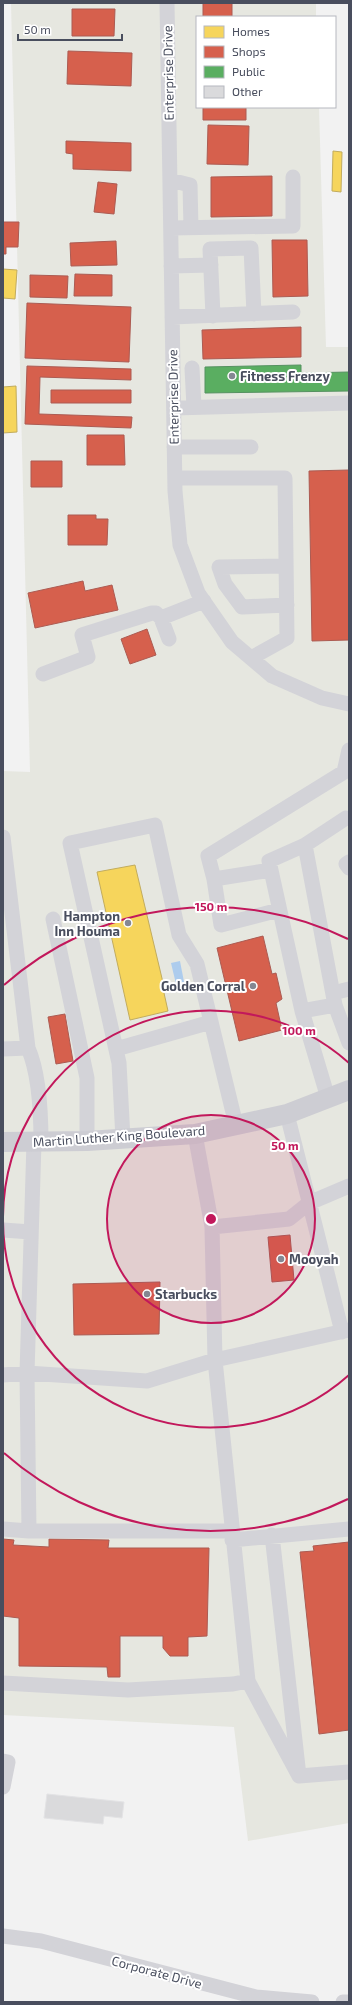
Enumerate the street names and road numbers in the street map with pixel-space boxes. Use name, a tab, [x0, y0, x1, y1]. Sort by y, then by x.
street label: Enterprise Drive	[159, 25, 177, 121]
street label: Enterprise Drive	[164, 349, 182, 445]
street label: Martin Luther King Boulevard	[32, 1122, 206, 1150]
street label: Corporate Drive	[110, 1952, 204, 1992]

